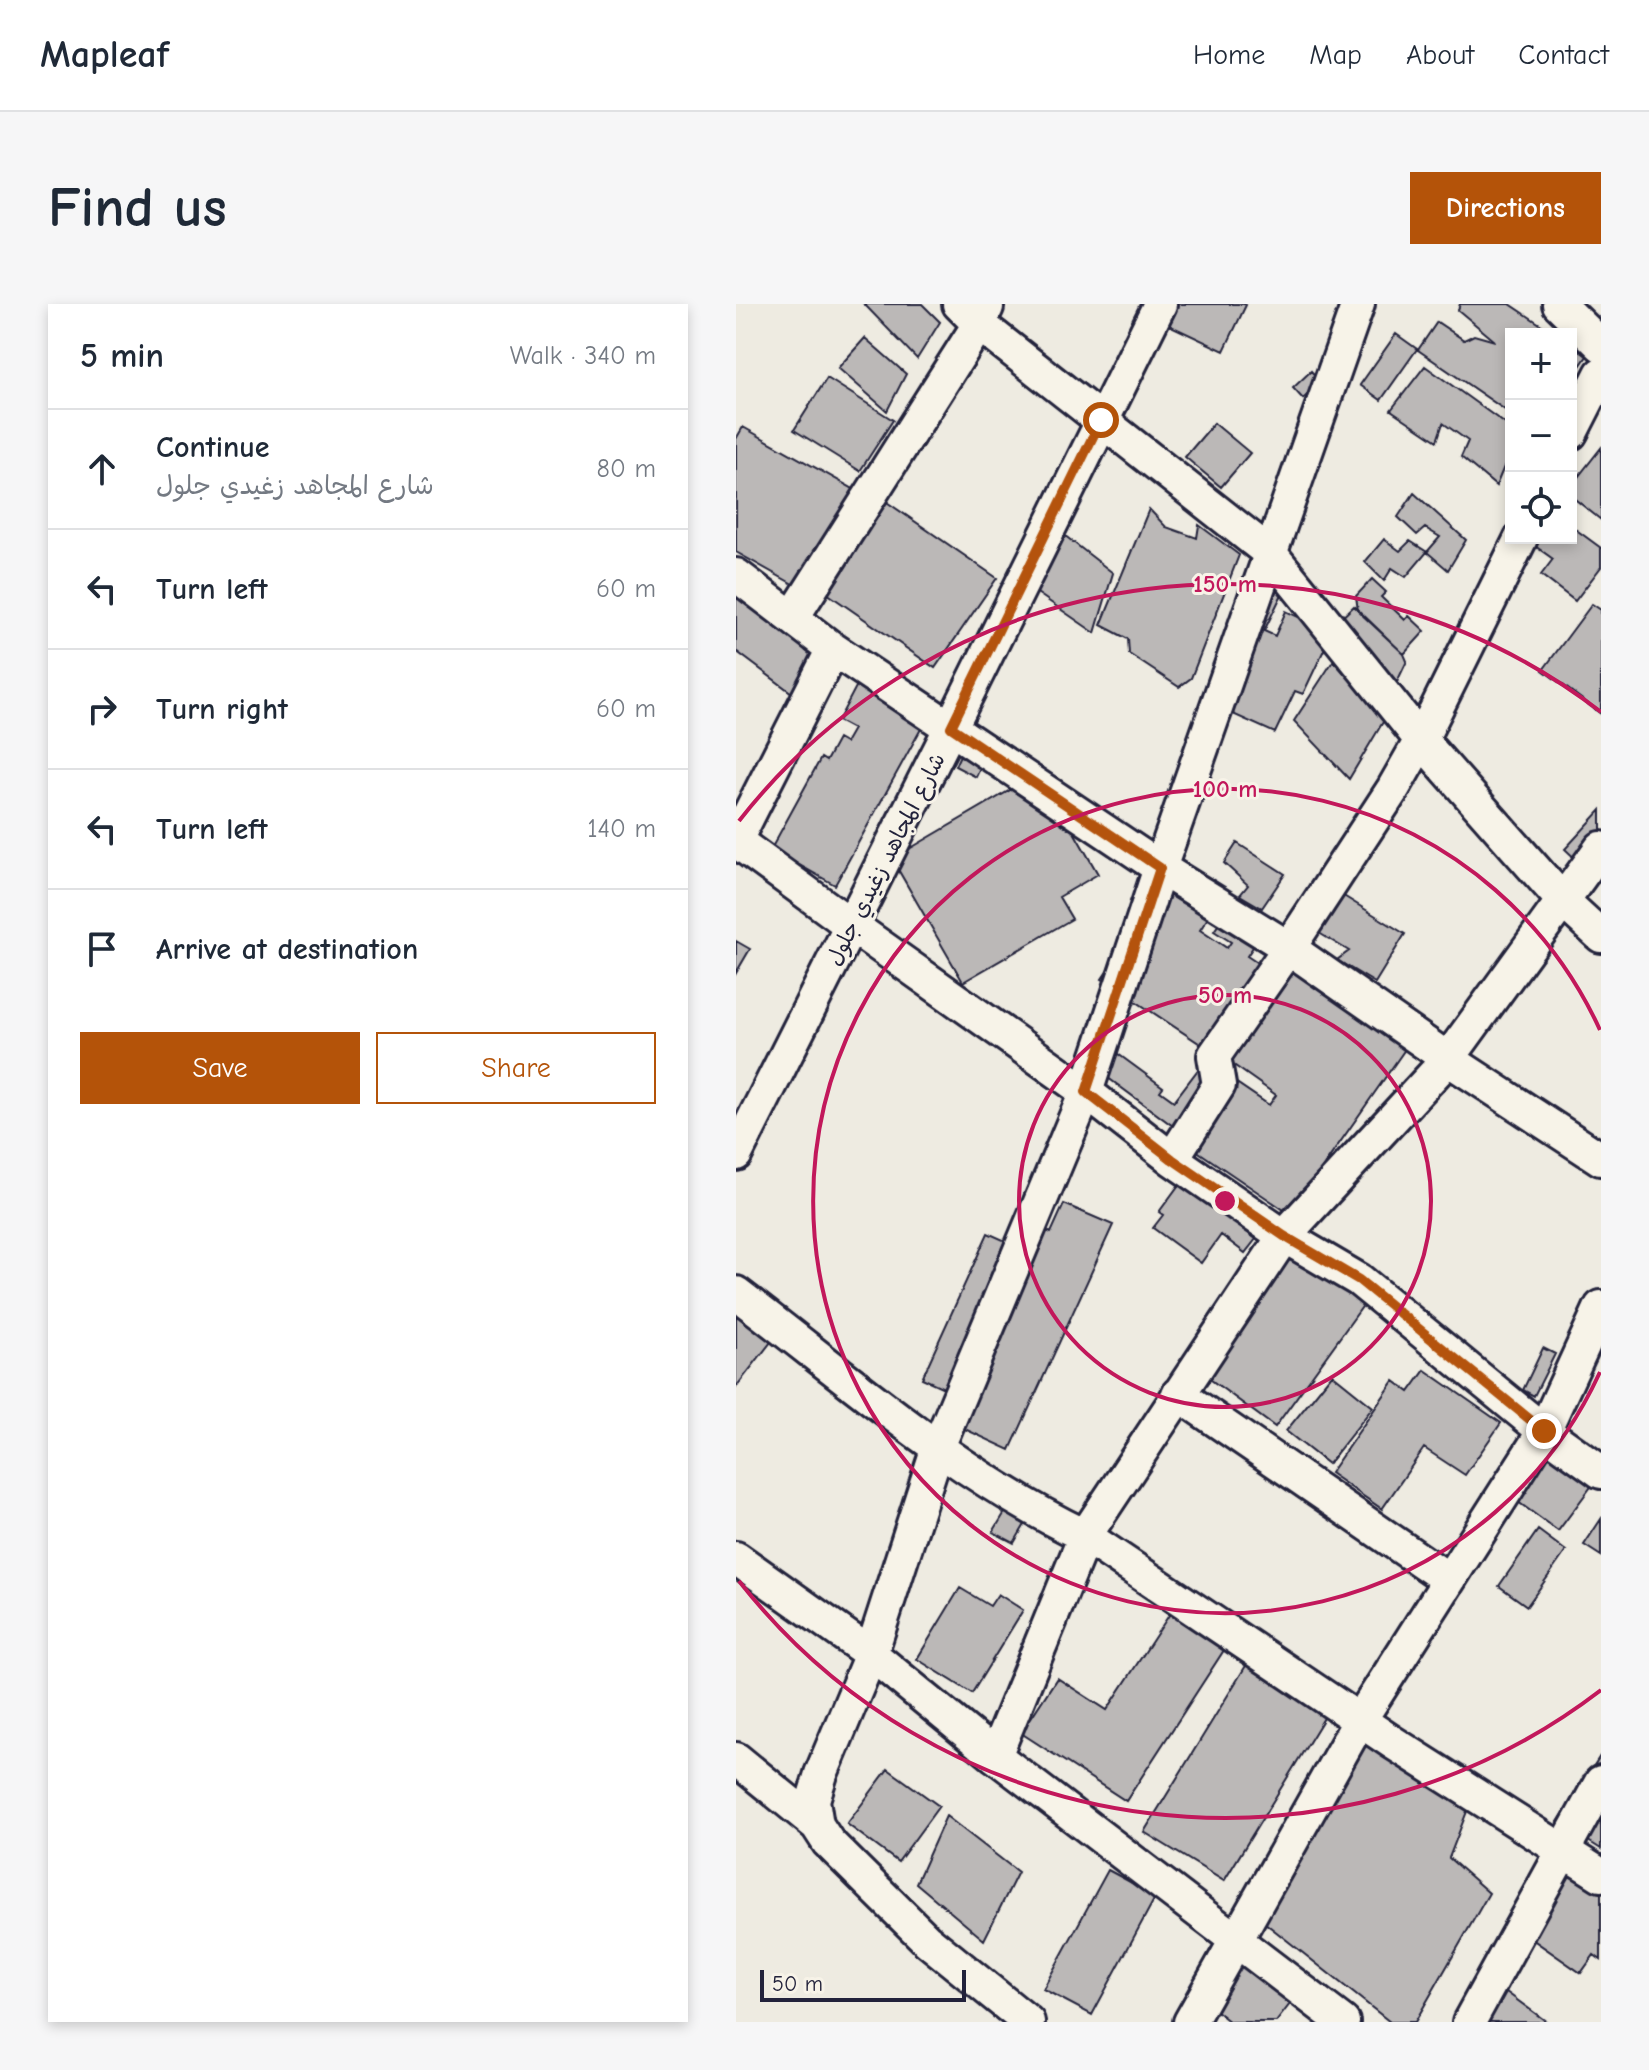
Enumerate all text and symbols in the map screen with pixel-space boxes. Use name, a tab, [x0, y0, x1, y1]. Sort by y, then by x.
text: Mapleaf	[40, 33, 169, 77]
text: Home	[1193, 39, 1265, 71]
text: Map	[1309, 39, 1362, 71]
text: About	[1406, 39, 1474, 71]
text: Contact	[1518, 39, 1609, 71]
button: Directions	[1410, 172, 1601, 244]
text: Find us	[48, 176, 227, 240]
map controls	[1505, 328, 1577, 544]
button: +	[1505, 328, 1577, 400]
text: 5 min	[80, 336, 164, 376]
text: Walk · 340 m	[510, 341, 656, 371]
button: −	[1505, 400, 1577, 472]
route start	[1083, 402, 1119, 438]
text: Continue	[156, 430, 270, 465]
icon: ahead	[80, 447, 124, 491]
text: 80 m	[597, 454, 656, 484]
text: شارع المجاهد زغيدي جلول	[156, 471, 434, 501]
button: locate	[1505, 472, 1577, 544]
icon: left	[80, 567, 124, 611]
text: 150 m	[1193, 570, 1257, 598]
text: Turn left	[156, 572, 268, 607]
text: 60 m	[596, 574, 656, 604]
icon: right	[80, 687, 124, 731]
text: Turn right	[156, 692, 288, 727]
text: 60 m	[596, 694, 656, 724]
street label: شارع المجاهد زغيدي جلول	[821, 749, 954, 971]
text: 100 m	[1193, 775, 1257, 803]
icon: left	[80, 807, 124, 851]
text: Turn left	[156, 812, 268, 847]
text: 140 m	[587, 814, 656, 844]
icon: arrive	[80, 927, 124, 971]
text: Arrive at destination	[156, 932, 418, 967]
text: 50 m	[1198, 981, 1252, 1009]
button: Save	[80, 1032, 360, 1104]
button: Share	[376, 1032, 656, 1104]
centre of rings	[1211, 1187, 1239, 1215]
route end	[1526, 1413, 1562, 1449]
scale bar	[760, 1966, 966, 2002]
text: 50 m	[772, 1971, 823, 1997]

